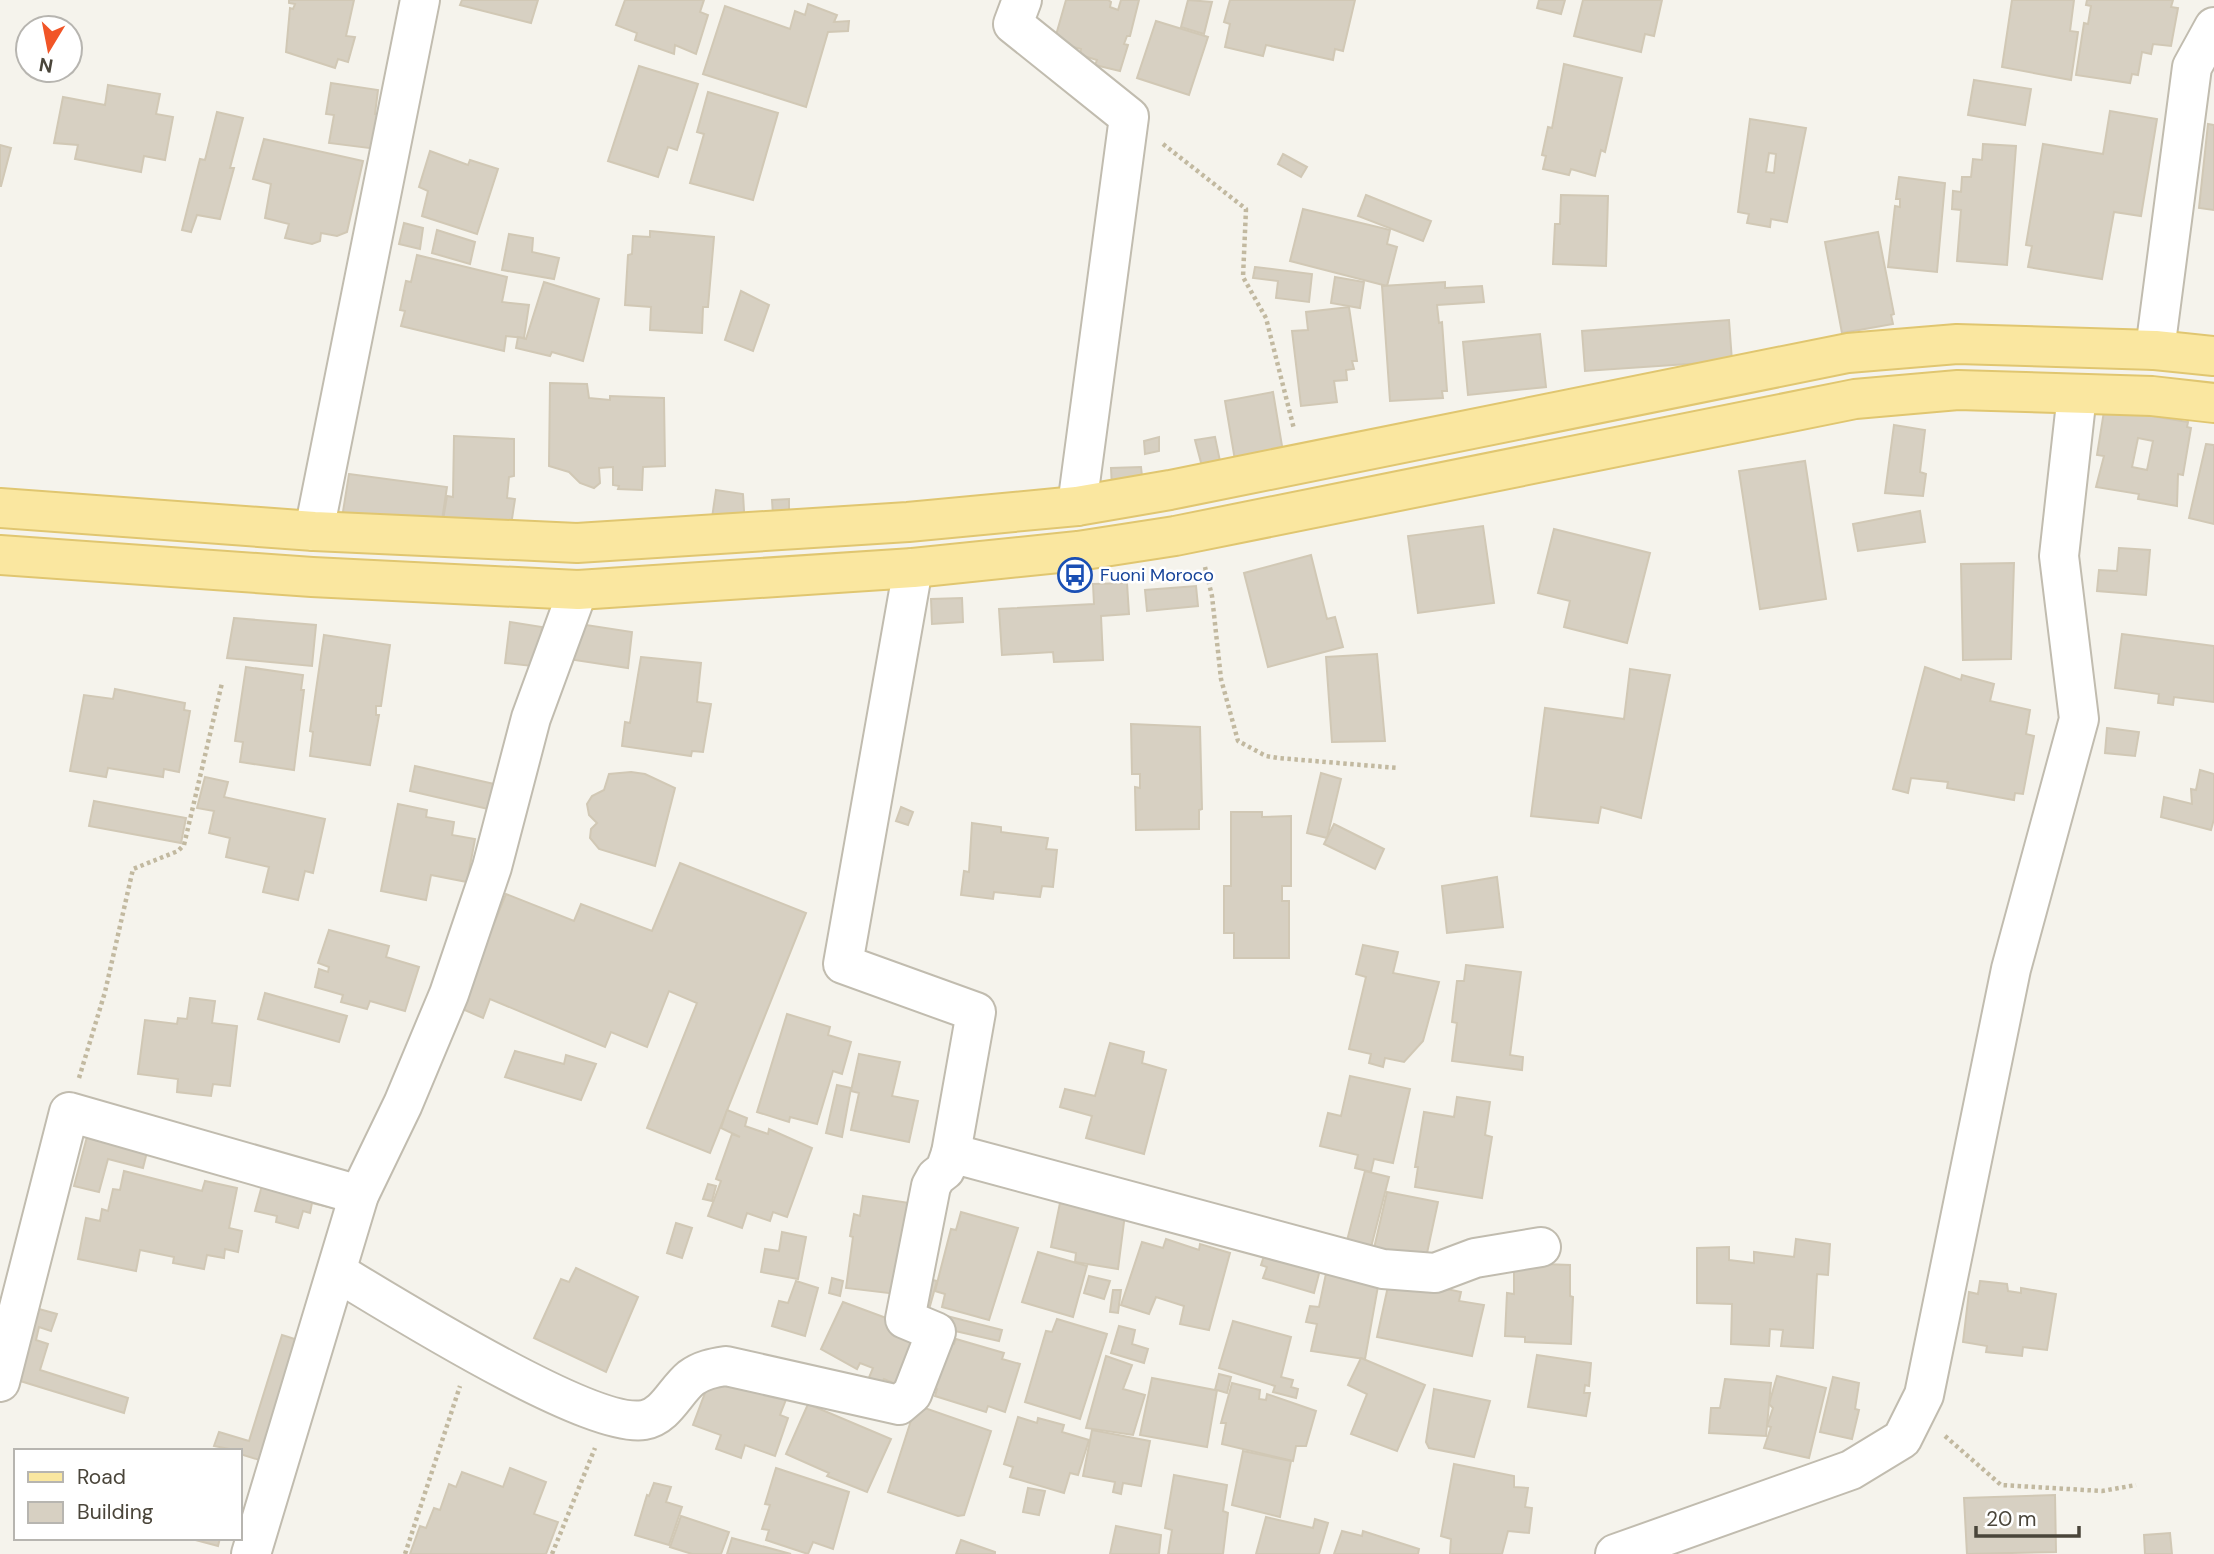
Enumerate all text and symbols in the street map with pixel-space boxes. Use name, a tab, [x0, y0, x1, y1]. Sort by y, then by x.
north arrow	[14, 14, 84, 84]
text: N	[37, 52, 55, 79]
bus stop icon: Fuoni Moroco	[1056, 556, 1094, 594]
place label: Fuoni Moroco	[1100, 563, 1214, 587]
legend	[14, 1449, 242, 1540]
text: Road	[77, 1463, 126, 1491]
scale bar	[1976, 1494, 2079, 1538]
text: Building	[77, 1498, 154, 1526]
text: 20 m	[1986, 1505, 2037, 1533]

